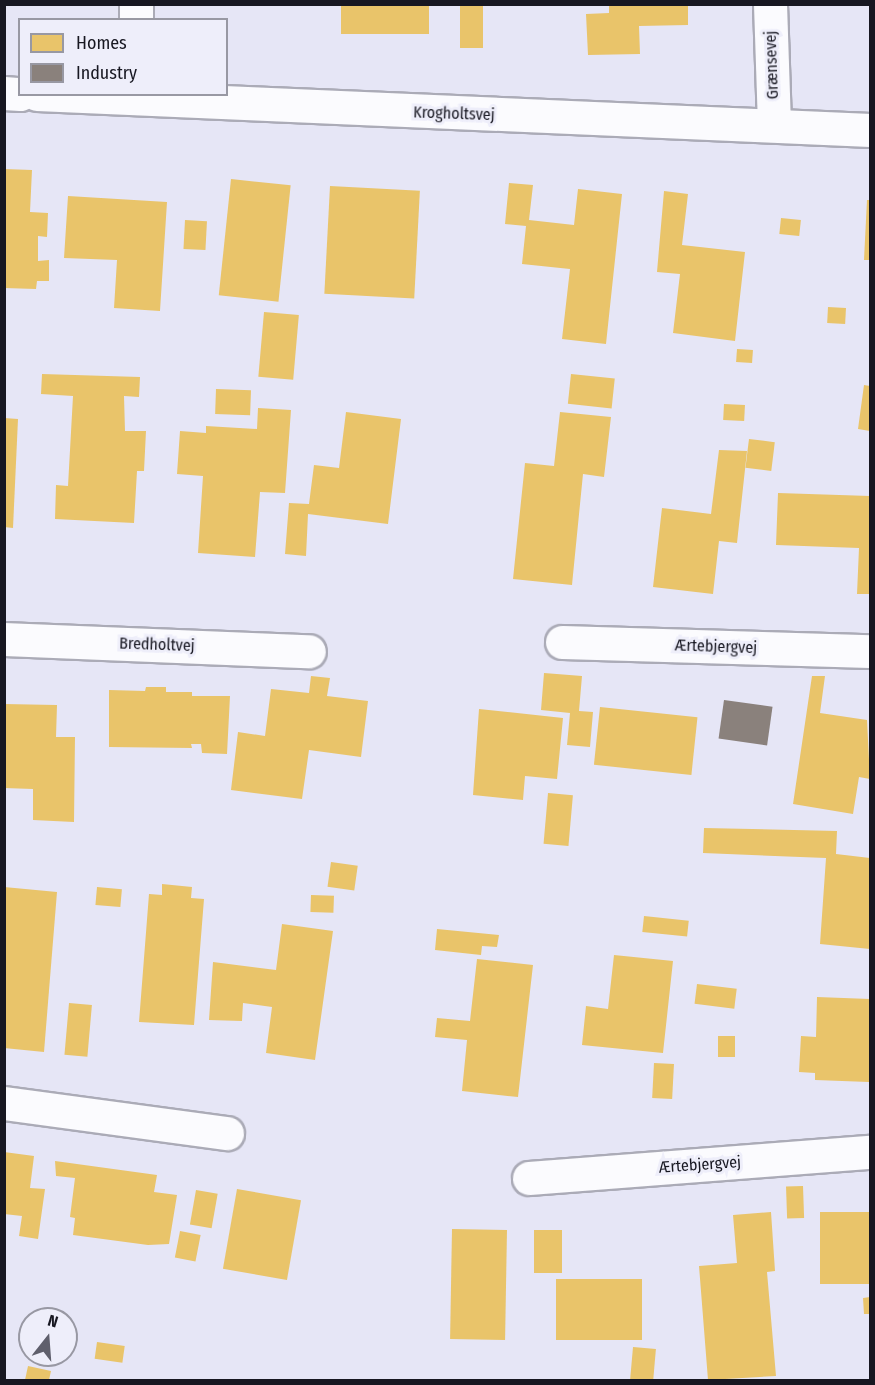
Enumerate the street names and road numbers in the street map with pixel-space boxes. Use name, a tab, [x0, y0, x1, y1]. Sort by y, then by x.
street label: Grænsevej	[761, 30, 783, 100]
street label: Krogholtsvej	[413, 103, 495, 125]
street label: Bredholtvej	[119, 634, 195, 656]
street label: Ærtebjergvej	[675, 636, 757, 658]
street label: Ærtebjergvej	[658, 1153, 742, 1177]

